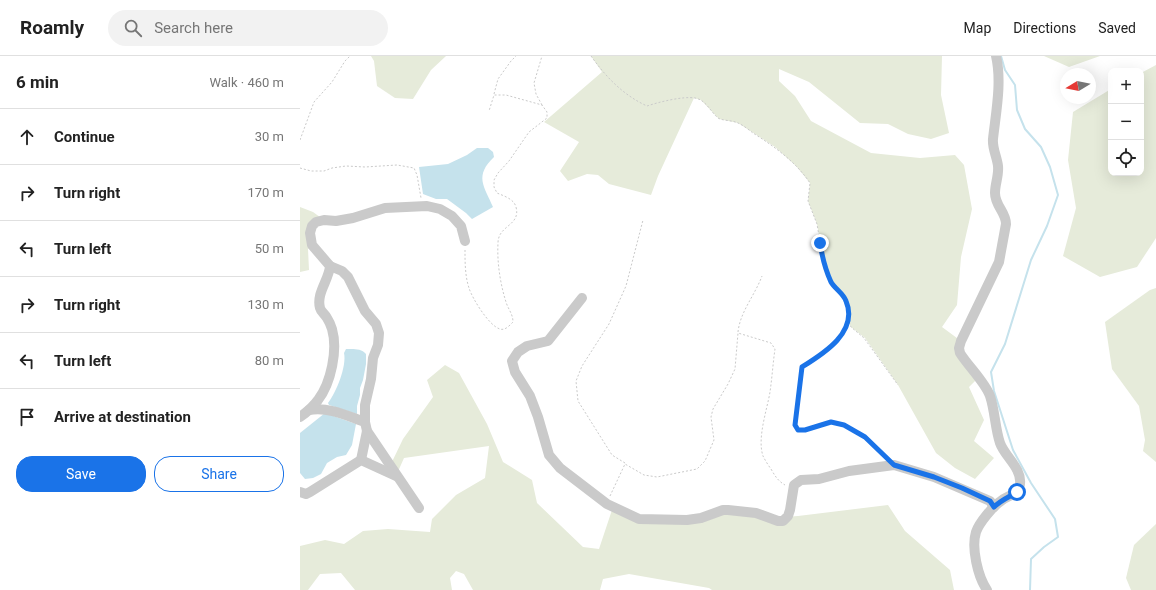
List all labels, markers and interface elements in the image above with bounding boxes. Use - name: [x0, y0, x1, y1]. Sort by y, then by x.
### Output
- search box: [108, 10, 388, 46]
- text: Roamly: [20, 16, 84, 39]
- icon: search: [122, 17, 144, 39]
- text: Search here: [154, 19, 233, 37]
- text: Map: [964, 20, 991, 36]
- text: Directions: [1013, 20, 1076, 36]
- text: Saved: [1098, 20, 1136, 36]
- north arrow: [1060, 68, 1096, 104]
- map controls: [1108, 68, 1144, 176]
- button: +: [1108, 68, 1144, 104]
- text: 6 min: [16, 72, 59, 92]
- text: Walk · 460 m: [209, 75, 284, 90]
- button: −: [1108, 104, 1144, 140]
- icon: ahead: [16, 126, 38, 148]
- text: Continue: [54, 128, 115, 146]
- text: 30 m: [255, 129, 284, 144]
- button: locate: [1108, 140, 1144, 176]
- icon: right: [16, 182, 38, 204]
- text: Turn right: [54, 184, 120, 202]
- text: 170 m: [247, 185, 284, 200]
- route end: [811, 234, 829, 252]
- icon: left: [16, 238, 38, 260]
- text: Turn left: [54, 240, 111, 258]
- text: 50 m: [255, 241, 284, 256]
- icon: right: [16, 294, 38, 316]
- text: Turn right: [54, 296, 120, 314]
- text: 130 m: [247, 297, 284, 312]
- icon: left: [16, 350, 38, 372]
- text: Turn left: [54, 352, 111, 370]
- text: 80 m: [255, 353, 284, 368]
- icon: arrive: [16, 406, 38, 428]
- text: Arrive at destination: [54, 408, 191, 426]
- button: Save: [16, 456, 146, 492]
- button: Share: [154, 456, 284, 492]
- route start: [1008, 483, 1026, 501]

